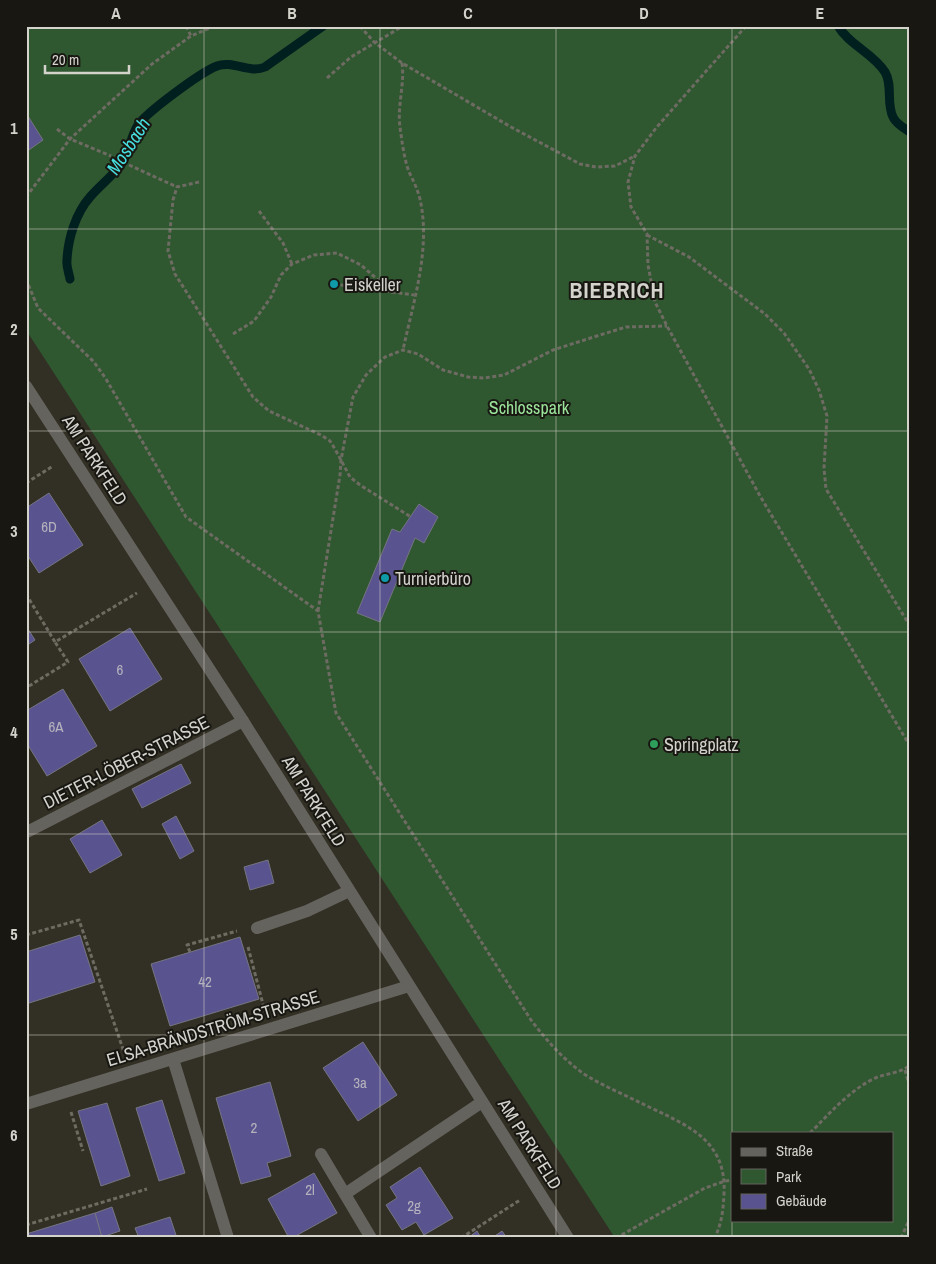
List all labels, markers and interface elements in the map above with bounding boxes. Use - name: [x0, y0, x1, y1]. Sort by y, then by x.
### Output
- text: A: [111, 2, 121, 24]
- text: B: [287, 2, 297, 24]
- text: C: [463, 2, 473, 24]
- text: D: [639, 2, 649, 24]
- text: E: [816, 2, 825, 24]
- scale bar: [45, 42, 129, 74]
- text: 20 m: [52, 49, 79, 70]
- water label: Mosbach: [100, 112, 156, 180]
- text: 1: [10, 117, 18, 139]
- place label: Eiskeller: [344, 272, 401, 297]
- district label: BIEBRICH: [569, 275, 665, 305]
- marker: Eiskeller: [328, 278, 340, 290]
- text: 2: [10, 318, 18, 340]
- park label: Schlosspark: [489, 395, 570, 420]
- street label: AM PARKFELD: [56, 409, 134, 510]
- house number: 6D: [41, 516, 57, 537]
- text: 3: [10, 520, 18, 542]
- place label: Turnierbüro: [395, 566, 471, 591]
- marker: Turnierbüro: [379, 572, 391, 584]
- house number: 6: [117, 659, 124, 680]
- street label: DIETER-LÖBER-STRASSE: [39, 709, 213, 815]
- house number: 6A: [48, 716, 64, 737]
- text: 4: [10, 721, 18, 743]
- place label: Springplatz: [664, 732, 739, 757]
- marker: Springplatz: [648, 738, 660, 750]
- street label: AM PARKFELD: [276, 750, 352, 851]
- text: 5: [10, 923, 18, 945]
- house number: 42: [198, 971, 212, 992]
- street label: ELSA-BRÄNDSTRÖM-STRASSE: [103, 984, 323, 1072]
- house number: 3a: [353, 1072, 367, 1093]
- street label: AM PARKFELD: [492, 1093, 568, 1194]
- house number: 2: [251, 1117, 258, 1138]
- text: 6: [10, 1124, 18, 1146]
- legend: [731, 1132, 894, 1222]
- text: Straße: [776, 1140, 813, 1161]
- text: Park: [776, 1166, 802, 1187]
- house number: 2l: [305, 1179, 315, 1200]
- text: Gebäude: [776, 1190, 827, 1211]
- house number: 2g: [407, 1195, 421, 1216]

